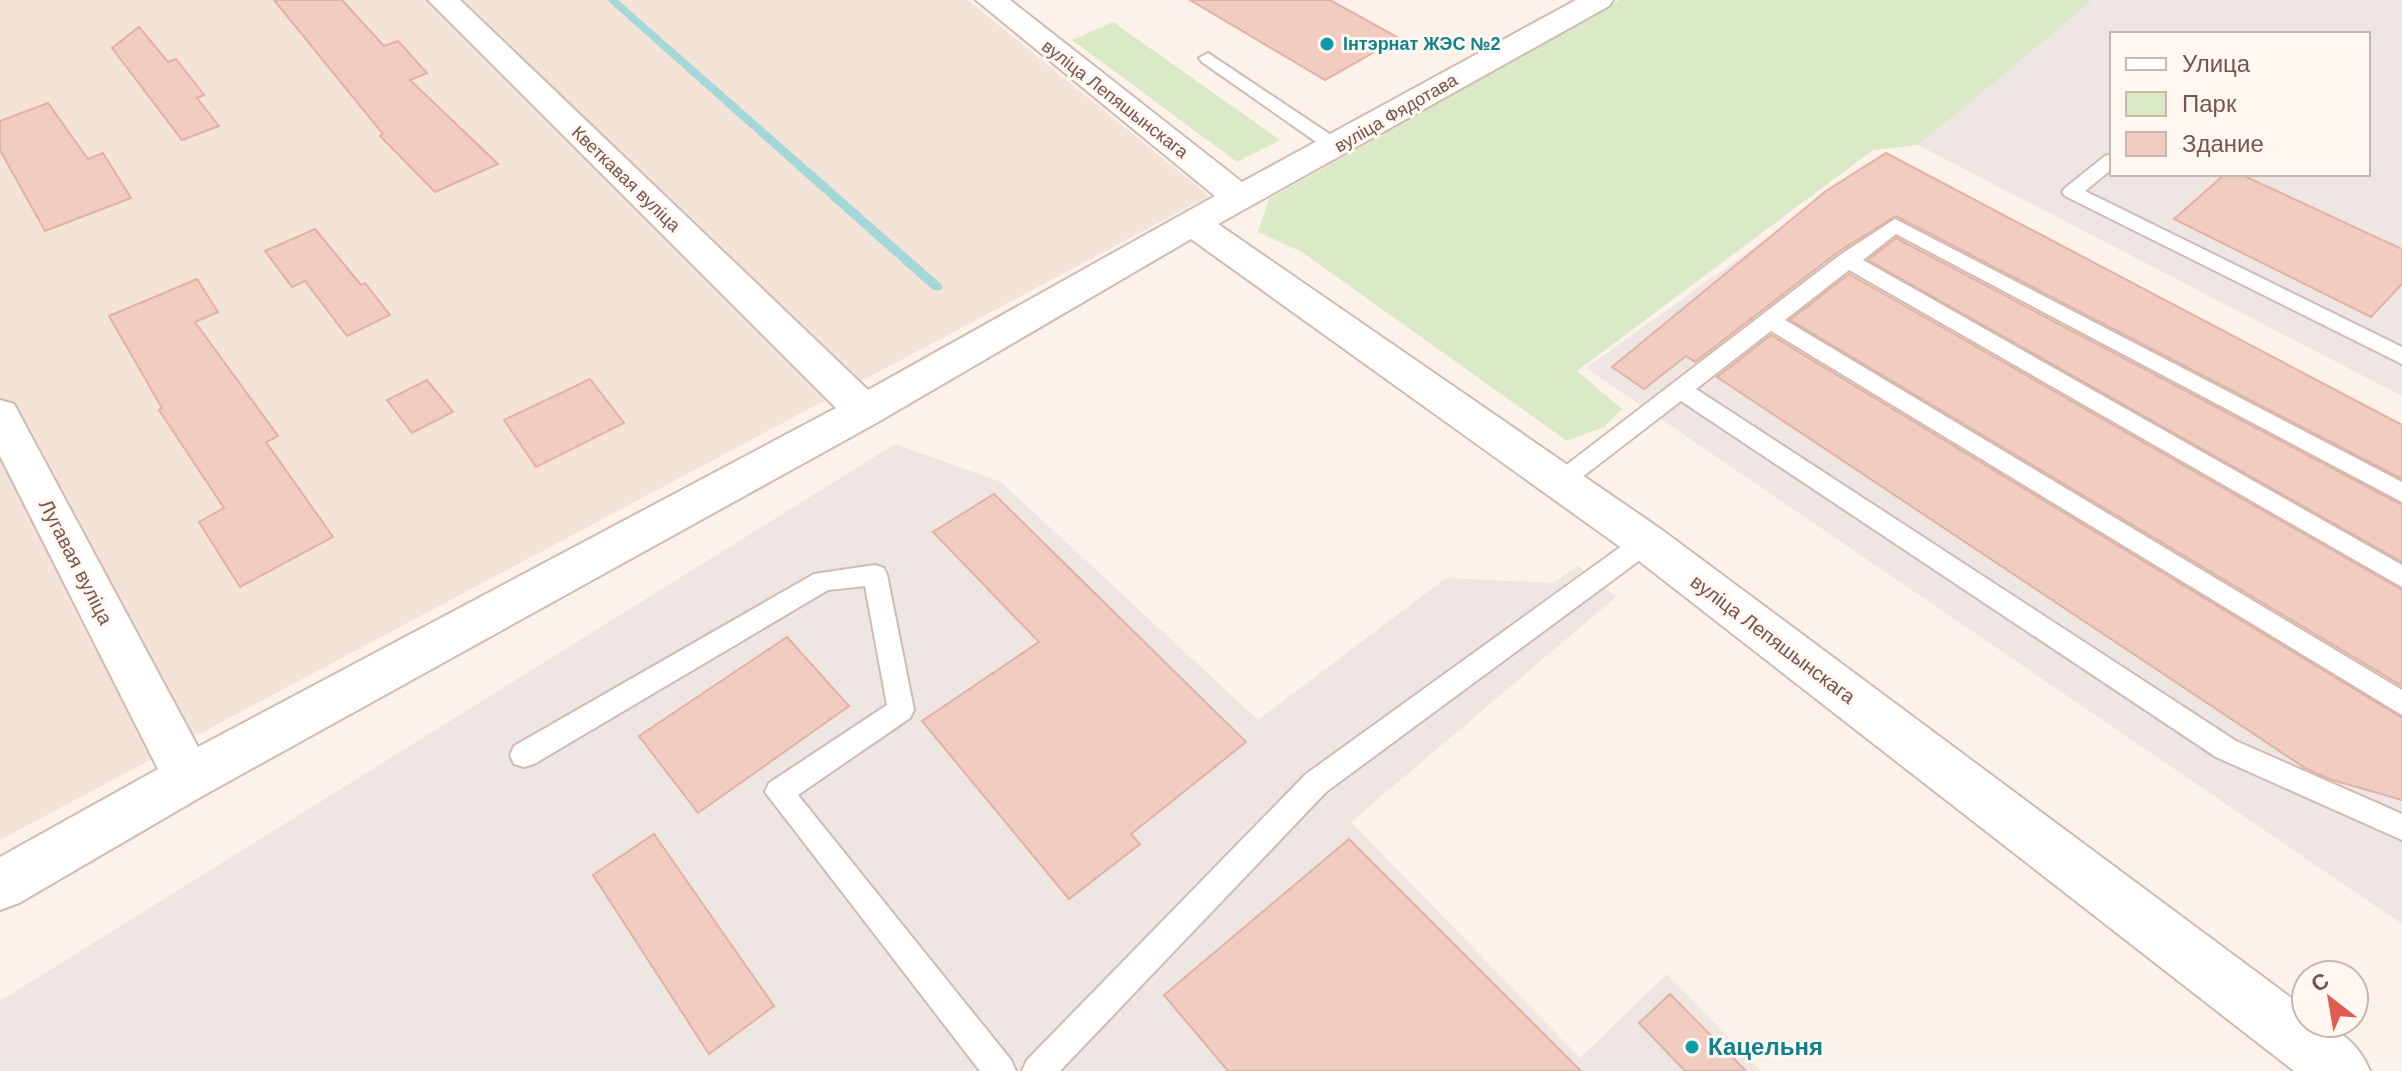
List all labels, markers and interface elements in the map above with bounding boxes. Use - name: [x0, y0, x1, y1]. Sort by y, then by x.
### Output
- legend: [2110, 32, 2370, 176]
- place label: Інтэрнат ЖЭС №2: [1343, 34, 1500, 54]
- marker: Інтэрнат ЖЭС №2: [1318, 35, 1336, 53]
- street label: вуліца Лепяшынскага: [1038, 36, 1193, 163]
- text: Улица: [2182, 50, 2251, 77]
- street label: вуліца Фядотава: [1331, 69, 1462, 156]
- text: Парк: [2182, 90, 2237, 117]
- street label: Кветкавая вуліца: [568, 122, 685, 236]
- text: Здание: [2182, 130, 2264, 157]
- street label: Лугавая вуліца: [35, 496, 117, 629]
- street label: вуліца Лепяшынскага: [1687, 570, 1860, 708]
- north arrow: [2290, 959, 2370, 1039]
- text: С: [2307, 967, 2333, 997]
- place label: Кацельня: [1708, 1033, 1823, 1060]
- marker: Кацельня: [1683, 1038, 1701, 1056]

